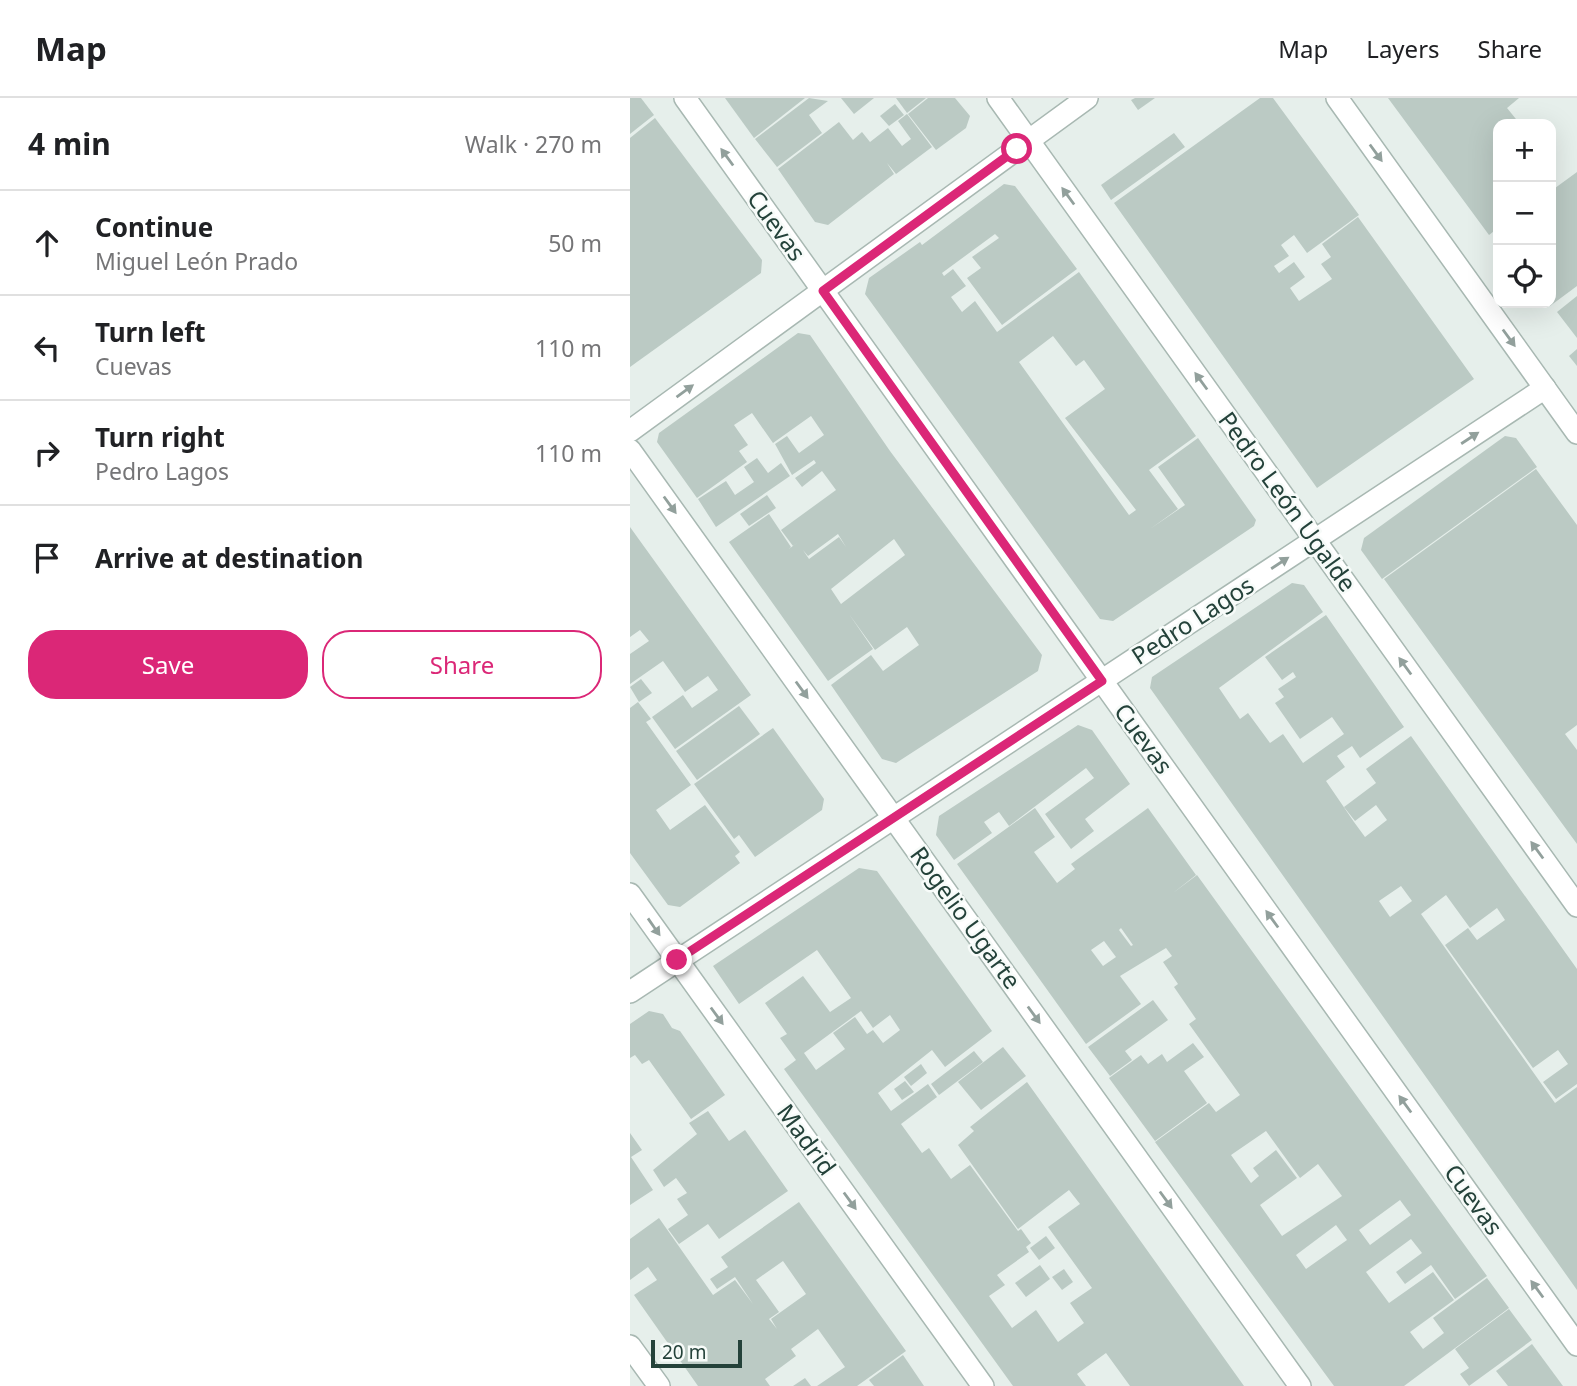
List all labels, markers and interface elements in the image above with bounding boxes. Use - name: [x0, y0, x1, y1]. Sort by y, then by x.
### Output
- text: Map: [35, 26, 107, 71]
- text: Map: [1278, 32, 1328, 65]
- text: Layers: [1366, 32, 1440, 65]
- text: Share: [1478, 32, 1542, 65]
- map controls: [1493, 119, 1556, 308]
- button: +: [1493, 119, 1556, 182]
- text: 4 min: [28, 123, 111, 164]
- text: Walk · 270 m: [465, 128, 602, 160]
- route start: [1001, 133, 1032, 164]
- one-way arrow: [1369, 144, 1384, 162]
- one-way arrow: [720, 148, 734, 166]
- button: −: [1493, 182, 1556, 245]
- street label: Cuevas: [740, 183, 814, 267]
- one-way arrow: [1061, 187, 1075, 205]
- text: Continue: [95, 209, 213, 245]
- icon: ahead: [28, 224, 66, 262]
- text: 50 m: [548, 227, 602, 259]
- text: Miguel León Prado: [95, 245, 298, 277]
- button: locate: [1493, 245, 1556, 308]
- text: Turn left: [95, 314, 206, 350]
- icon: left: [28, 329, 66, 367]
- one-way arrow: [1502, 329, 1516, 347]
- text: 110 m: [535, 332, 602, 364]
- text: Cuevas: [95, 350, 172, 382]
- one-way arrow: [1194, 372, 1208, 390]
- one-way arrow: [676, 384, 694, 398]
- street label: Pedro León Ugalde: [1212, 404, 1365, 598]
- text: Turn right: [95, 419, 225, 455]
- one-way arrow: [1461, 431, 1479, 445]
- icon: right: [28, 434, 66, 472]
- text: 110 m: [535, 437, 602, 469]
- text: Pedro Lagos: [95, 455, 229, 487]
- one-way arrow: [663, 496, 677, 514]
- icon: arrive: [28, 539, 66, 577]
- text: Arrive at destination: [95, 540, 364, 576]
- one-way arrow: [1271, 557, 1290, 570]
- street label: Pedro Lagos: [1125, 568, 1260, 672]
- button: Save: [28, 630, 308, 699]
- button: Share: [322, 630, 602, 699]
- one-way arrow: [1398, 656, 1412, 675]
- one-way arrow: [795, 681, 809, 699]
- street label: Cuevas: [1107, 696, 1181, 780]
- street label: Rogelio Ugarte: [903, 839, 1029, 995]
- one-way arrow: [1530, 841, 1544, 859]
- one-way arrow: [1266, 910, 1280, 928]
- one-way arrow: [647, 918, 661, 936]
- route end: [661, 944, 692, 975]
- one-way arrow: [1027, 1006, 1041, 1024]
- one-way arrow: [710, 1007, 724, 1025]
- one-way arrow: [1398, 1095, 1412, 1113]
- street label: Madrid: [770, 1097, 844, 1182]
- street label: Cuevas: [1437, 1157, 1511, 1241]
- one-way arrow: [1159, 1191, 1173, 1209]
- one-way arrow: [843, 1192, 857, 1210]
- one-way arrow: [1530, 1280, 1544, 1298]
- scale bar: [651, 1337, 742, 1369]
- text: 20 m: [662, 1339, 706, 1365]

